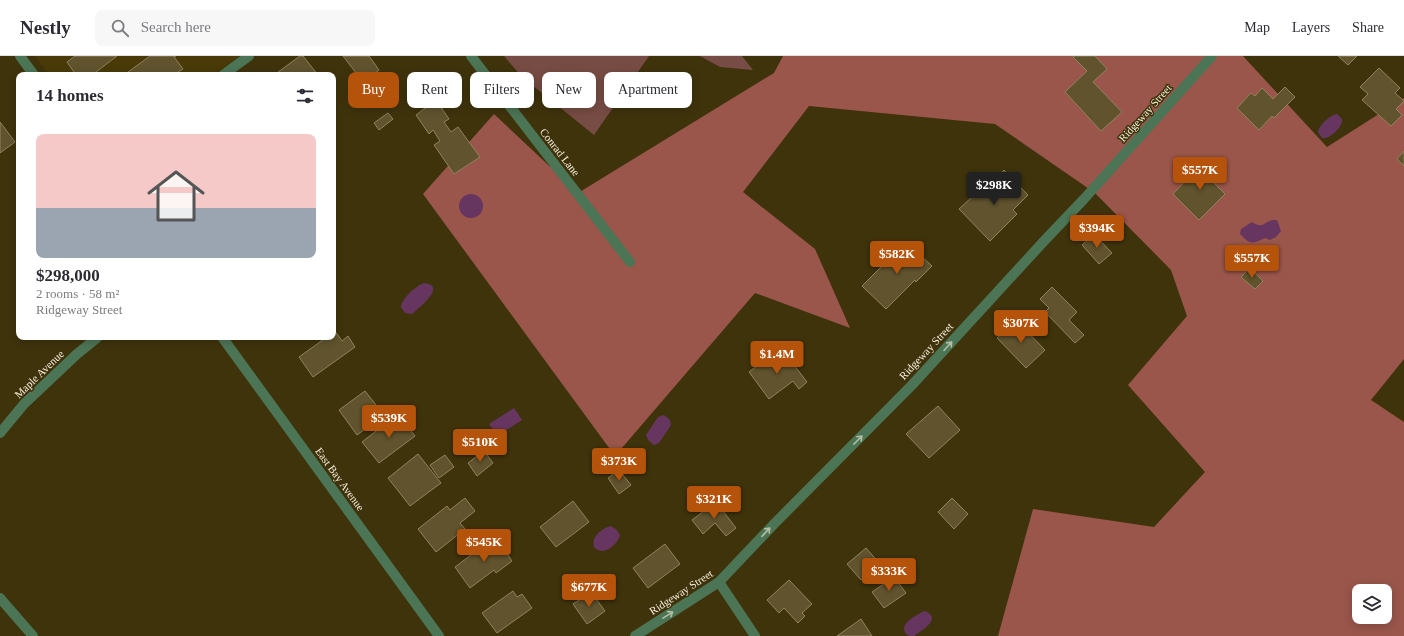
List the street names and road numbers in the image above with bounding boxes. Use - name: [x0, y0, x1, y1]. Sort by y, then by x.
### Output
- street label: Ridgeway Street: [1116, 82, 1174, 144]
- street label: Conrad Lane: [538, 126, 582, 178]
- street label: Ridgeway Street: [897, 320, 955, 382]
- street label: Maple Avenue: [12, 348, 66, 400]
- street label: East Bay Avenue: [313, 445, 367, 513]
- street label: Ridgeway Street: [647, 567, 715, 617]

